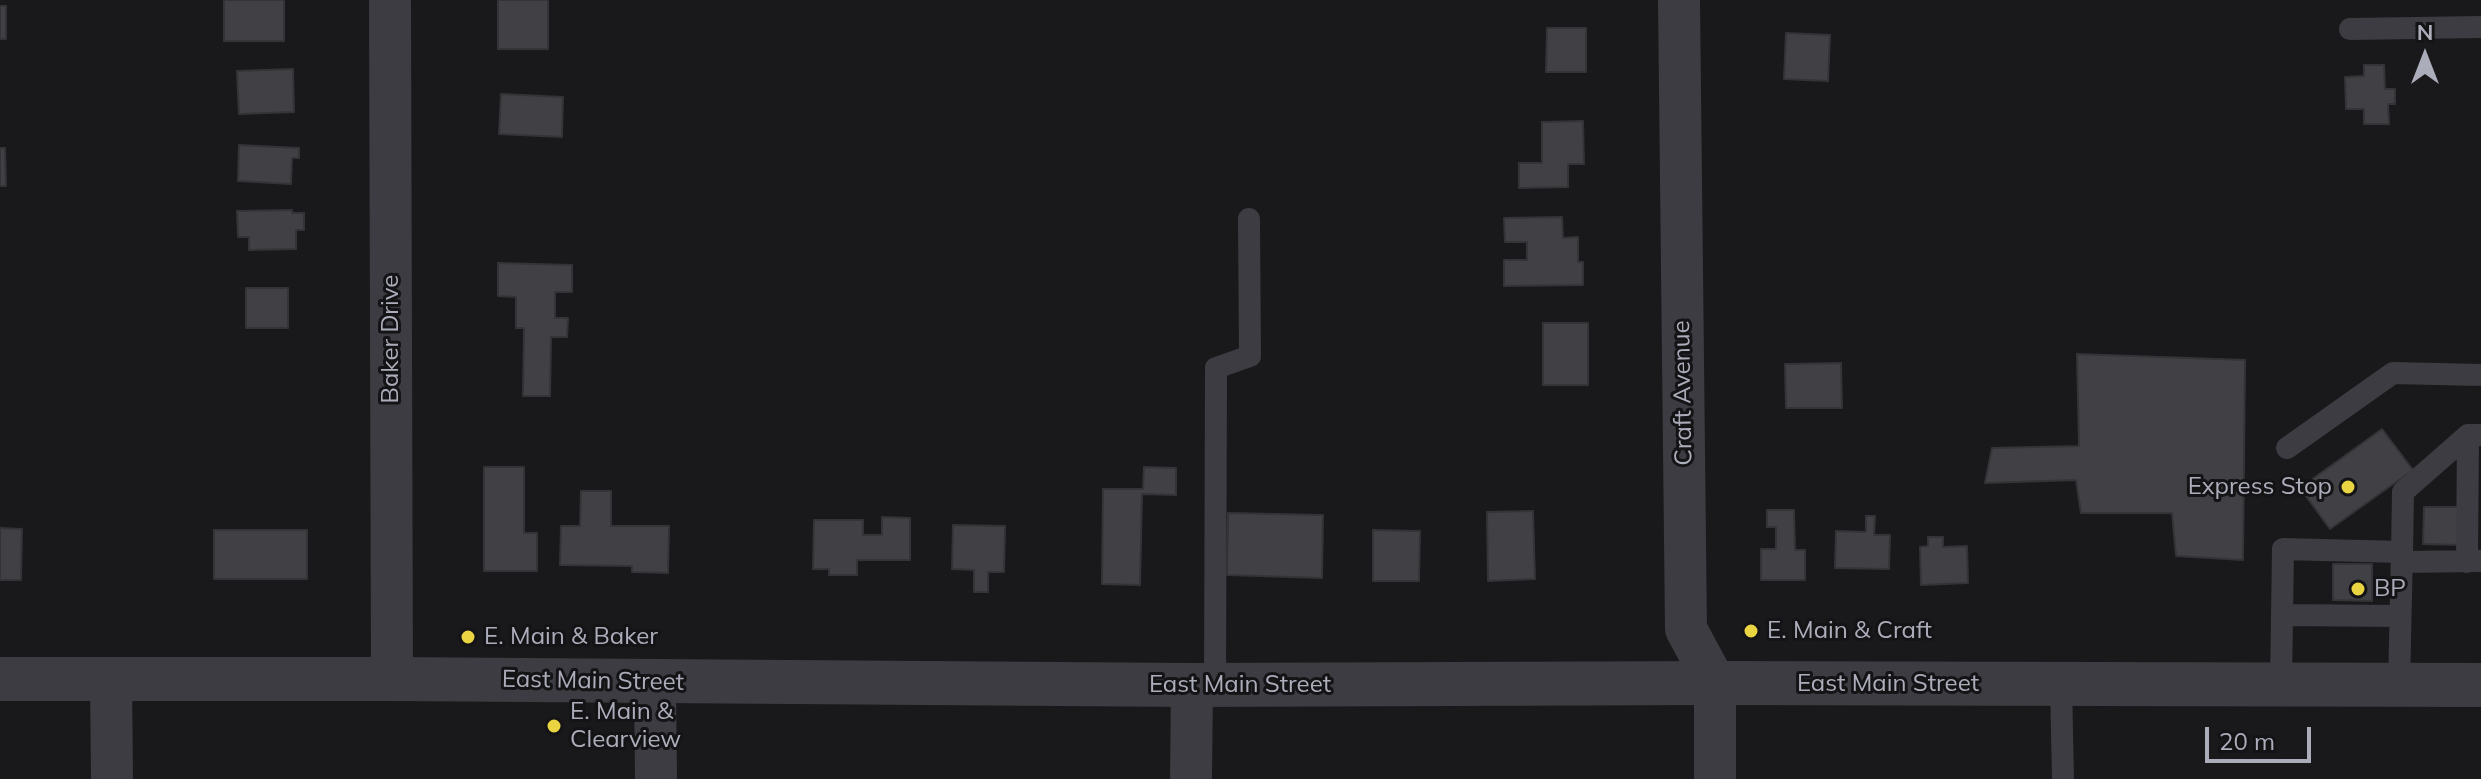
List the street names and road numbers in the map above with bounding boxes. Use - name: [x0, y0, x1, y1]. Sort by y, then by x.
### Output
- street label: Baker Drive: [377, 275, 405, 403]
- street label: Craft Avenue: [1667, 320, 1699, 466]
- street label: East Main Street: [502, 665, 684, 697]
- street label: East Main Street: [1797, 670, 1979, 698]
- street label: East Main Street: [1149, 671, 1331, 699]

